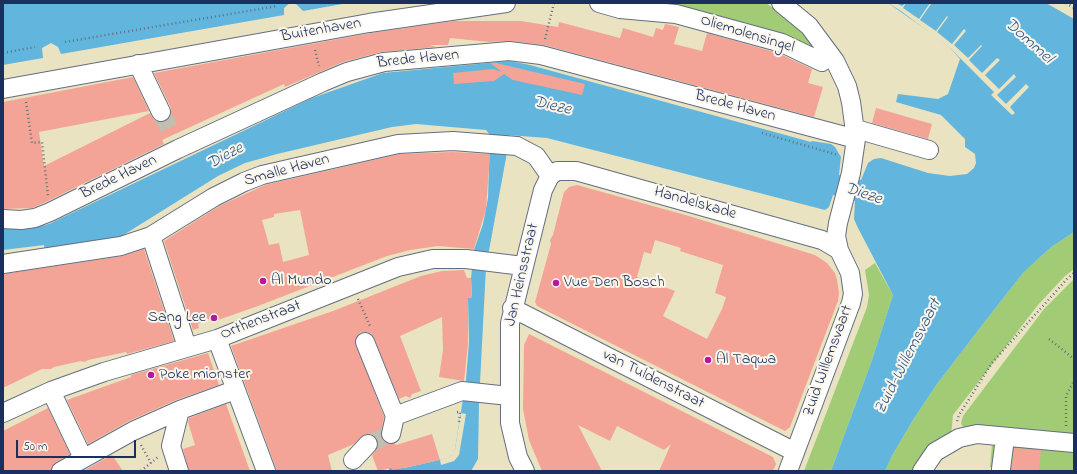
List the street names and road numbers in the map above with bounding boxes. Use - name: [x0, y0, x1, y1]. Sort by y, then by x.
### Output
- street label: Oliemolensingel: [698, 12, 796, 58]
- street label: Buitenhaven: [279, 15, 363, 47]
- street label: Brede Haven: [376, 46, 460, 74]
- street label: Brede Haven: [693, 87, 777, 127]
- street label: Smalle Haven: [242, 150, 332, 192]
- street label: Brede Haven: [78, 151, 160, 205]
- street label: Handelskade: [652, 183, 738, 225]
- street label: Jan Heinsstraat: [502, 222, 544, 328]
- street label: Orthenstraat: [218, 297, 304, 345]
- street label: Zuid Willemsvaart: [800, 303, 858, 419]
- street label: van Tuldenstraat: [599, 346, 707, 414]

